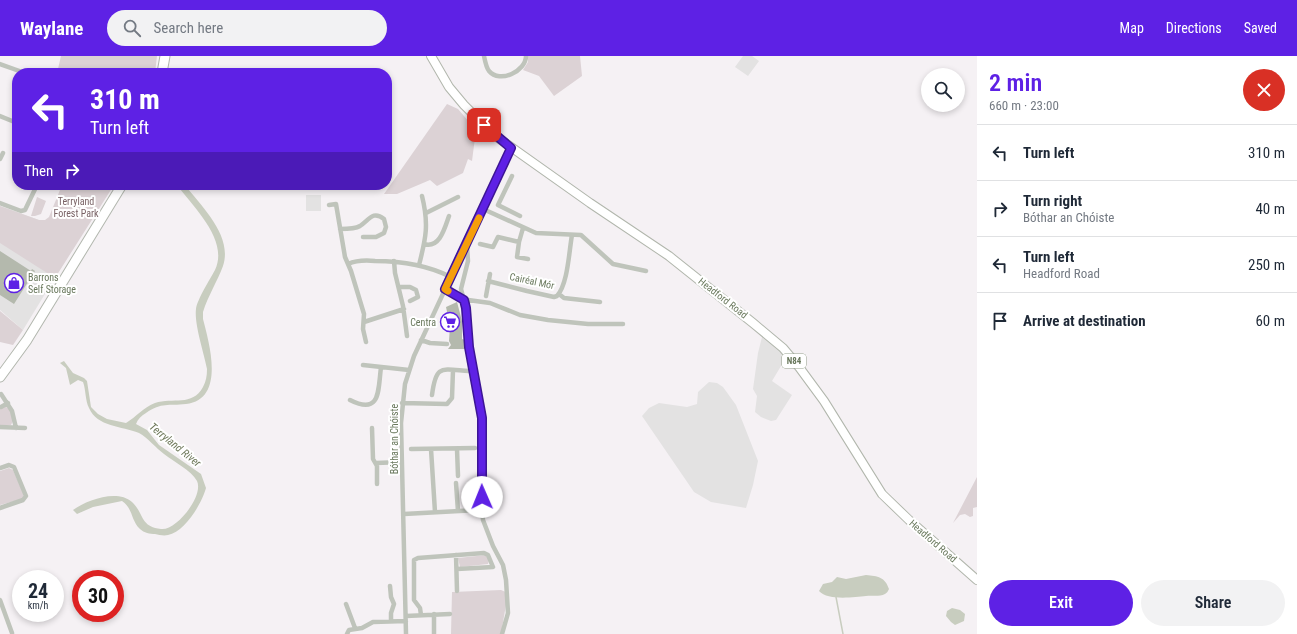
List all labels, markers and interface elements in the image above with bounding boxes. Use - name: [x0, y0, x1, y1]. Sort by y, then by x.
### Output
- search box: [107, 10, 387, 46]
- text: Waylane: [20, 17, 83, 40]
- icon: search: [121, 17, 143, 39]
- text: Search here: [153, 19, 223, 37]
- text: Map: [1120, 20, 1144, 36]
- text: Directions: [1166, 20, 1222, 36]
- text: Saved: [1244, 20, 1277, 36]
- map controls: [921, 68, 965, 112]
- button: search: [921, 68, 965, 112]
- text: 2 min: [989, 69, 1042, 97]
- button: close: [1243, 69, 1285, 111]
- text: 310 m: [90, 83, 160, 116]
- icon: left: [24, 84, 76, 136]
- text: 660 m · 23:00: [989, 98, 1059, 113]
- pin: [467, 108, 501, 142]
- icon: arrive: [473, 114, 495, 136]
- text: Turn left: [90, 117, 149, 138]
- icon: left: [989, 142, 1011, 164]
- text: Turn left: [1023, 144, 1074, 162]
- text: 310 m: [1248, 144, 1285, 162]
- icon: right: [61, 160, 83, 182]
- text: Then: [24, 162, 53, 180]
- text: Turn right: [1023, 192, 1082, 210]
- park label: Terryland Forest Park: [53, 196, 99, 219]
- icon: right: [989, 198, 1011, 220]
- text: 40 m: [1255, 200, 1285, 218]
- text: Bóthar an Chóiste: [1023, 210, 1114, 225]
- text: Turn left: [1023, 248, 1074, 266]
- icon: left: [989, 254, 1011, 276]
- text: 250 m: [1248, 256, 1285, 274]
- text: Headford Road: [1023, 266, 1100, 281]
- street label: Cairéal Mór: [509, 271, 555, 291]
- shop icon: Barrons Self Storage: [3, 272, 25, 294]
- place label: Barrons Self Storage: [28, 272, 76, 295]
- street label: Headford Road: [696, 275, 750, 321]
- icon: arrive: [989, 310, 1011, 332]
- supermarket icon: Centra: [439, 311, 461, 333]
- text: Arrive at destination: [1023, 312, 1146, 330]
- text: 60 m: [1255, 312, 1285, 330]
- place label: Centra: [410, 317, 436, 328]
- road number: N84: [782, 354, 806, 368]
- street label: Bóthar an Chóiste: [389, 404, 400, 474]
- water label: Terryland River: [147, 420, 204, 470]
- position arrow: [461, 476, 503, 518]
- street label: Headford Road: [907, 517, 959, 565]
- speed limit sign: 30: [72, 570, 124, 622]
- text: 24: [28, 579, 48, 603]
- button: Exit: [989, 580, 1133, 626]
- button: Share: [1141, 580, 1285, 626]
- text: km/h: [28, 600, 48, 611]

